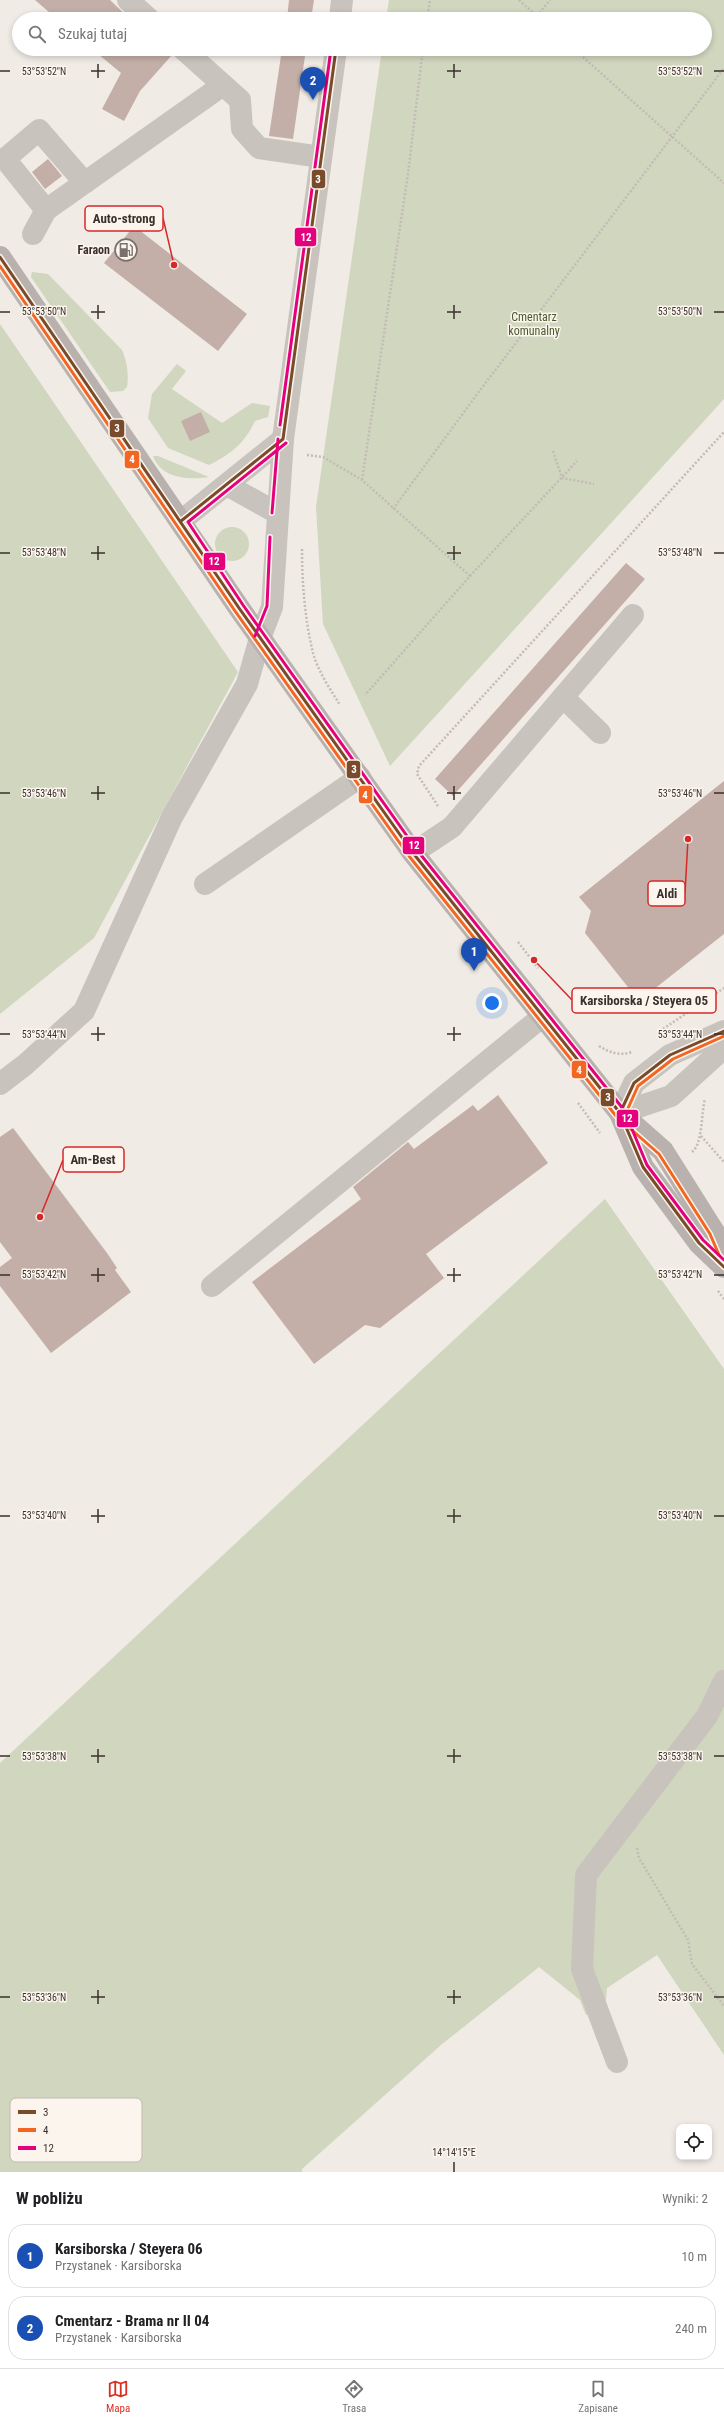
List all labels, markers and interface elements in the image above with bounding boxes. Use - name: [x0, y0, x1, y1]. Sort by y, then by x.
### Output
- search box: [12, 12, 712, 56]
- icon: search: [26, 23, 48, 45]
- text: Szukaj tutaj: [58, 25, 127, 43]
- text: 53°53'52"N: [22, 66, 66, 77]
- text: 53°53'52"N: [658, 66, 702, 77]
- pin: 2: [300, 67, 326, 100]
- line badge: 3: [311, 169, 326, 189]
- text: 3: [315, 173, 321, 186]
- callout: Auto-strong: [85, 206, 163, 231]
- text: Auto-strong: [93, 211, 155, 226]
- line badge: 12: [294, 227, 317, 247]
- text: 12: [300, 231, 312, 244]
- fuel station icon: Faraon: [113, 237, 139, 263]
- place label: Faraon: [78, 243, 110, 257]
- text: 53°53'50"N: [22, 306, 66, 317]
- text: 53°53'50"N: [658, 306, 702, 317]
- park label: Cmentarz komunalny: [508, 310, 560, 338]
- line badge: 3: [109, 419, 125, 438]
- text: 3: [114, 422, 120, 435]
- line badge: 4: [124, 450, 140, 469]
- text: 4: [129, 453, 135, 466]
- text: 53°53'48"N: [22, 547, 66, 558]
- text: 53°53'48"N: [658, 547, 702, 558]
- line badge: 12: [203, 552, 226, 571]
- text: 12: [208, 555, 220, 568]
- line badge: 3: [346, 760, 361, 779]
- text: 3: [351, 763, 357, 776]
- line badge: 4: [358, 785, 373, 804]
- text: 53°53'46"N: [22, 788, 66, 799]
- text: 53°53'46"N: [658, 788, 702, 799]
- text: 4: [362, 789, 368, 802]
- line badge: 12: [402, 836, 425, 855]
- text: 12: [408, 839, 420, 852]
- callout: Aldi: [648, 881, 685, 906]
- text: Aldi: [657, 886, 677, 901]
- pin: 1: [461, 938, 487, 971]
- callout: Karsiborska / Steyera 05: [572, 988, 716, 1013]
- your location: [482, 993, 502, 1013]
- text: Karsiborska / Steyera 05: [580, 993, 708, 1008]
- text: 53°53'44"N: [22, 1029, 66, 1040]
- text: 53°53'44"N: [658, 1029, 702, 1040]
- line badge: 4: [571, 1060, 587, 1079]
- text: 4: [576, 1064, 582, 1077]
- line badge: 3: [600, 1088, 615, 1107]
- text: 3: [605, 1091, 611, 1104]
- line badge: 12: [616, 1109, 639, 1128]
- text: 12: [621, 1112, 633, 1125]
- callout: Am-Best: [63, 1147, 124, 1172]
- text: Am-Best: [70, 1152, 116, 1167]
- text: 53°53'42"N: [22, 1269, 66, 1280]
- text: 53°53'42"N: [658, 1269, 702, 1280]
- text: 53°53'40"N: [22, 1510, 66, 1521]
- text: 53°53'40"N: [658, 1510, 702, 1521]
- text: 53°53'38"N: [22, 1751, 66, 1762]
- text: 53°53'38"N: [658, 1751, 702, 1762]
- text: 53°53'36"N: [22, 1992, 66, 2003]
- text: 53°53'36"N: [658, 1992, 702, 2003]
- legend: [10, 2098, 142, 2162]
- text: 3: [43, 2106, 48, 2119]
- text: 4: [43, 2124, 49, 2137]
- map controls: [676, 2124, 712, 2160]
- button: locate: [676, 2124, 712, 2160]
- text: 12: [43, 2142, 54, 2155]
- text: 14°14'15"E: [432, 2147, 476, 2158]
- text: W pobliżu: [16, 2188, 83, 2208]
- text: Wyniki: 2: [662, 2191, 708, 2206]
- text: Karsiborska / Steyera 06: [55, 2240, 203, 2258]
- text: 1: [27, 2249, 33, 2264]
- text: 10 m: [681, 2249, 707, 2264]
- text: Przystanek · Karsiborska: [55, 2258, 182, 2273]
- text: Cmentarz - Brama nr II 04: [55, 2312, 209, 2330]
- text: 2: [27, 2321, 33, 2336]
- text: 240 m: [675, 2321, 707, 2336]
- text: Przystanek · Karsiborska: [55, 2330, 182, 2345]
- tab: Mapa: [106, 2378, 130, 2415]
- tab: Trasa: [342, 2378, 366, 2415]
- tab: Zapisane: [578, 2378, 618, 2415]

